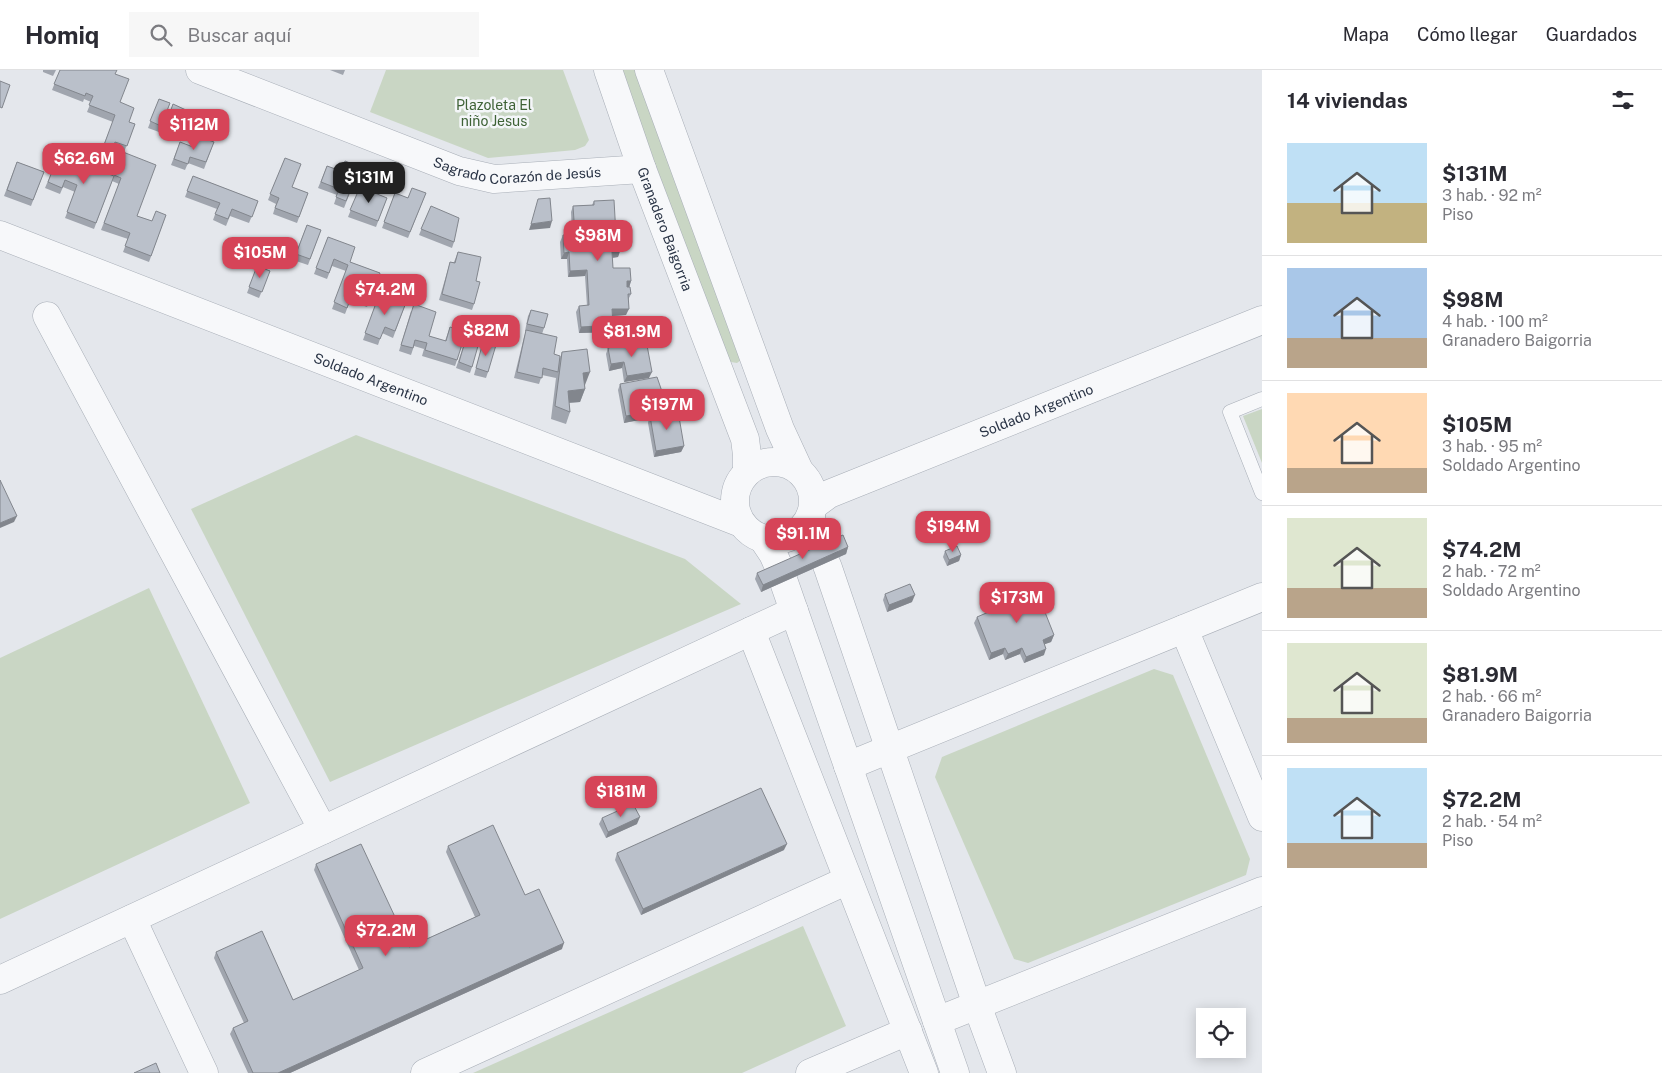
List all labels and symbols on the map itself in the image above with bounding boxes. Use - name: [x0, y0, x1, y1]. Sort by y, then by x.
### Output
- park label: Plazoleta El niño Jesus: [456, 97, 532, 129]
- pin: $112M: [159, 108, 229, 151]
- pin: $62.6M: [43, 142, 125, 185]
- street label: Sagrado Corazón de Jesús: [431, 154, 601, 187]
- pin: $131M: [334, 162, 404, 204]
- street label: Granadero Baigorria: [634, 165, 696, 293]
- pin: $98M: [568, 220, 628, 262]
- pin: $105M: [225, 236, 295, 279]
- pin: $74.2M: [344, 274, 426, 316]
- pin: $82M: [456, 314, 516, 357]
- pin: $81.9M: [591, 316, 673, 358]
- street label: Soldado Argentino: [312, 350, 430, 409]
- street label: Soldado Argentino: [977, 381, 1096, 441]
- pin: $197M: [632, 388, 702, 431]
- pin: $194M: [918, 510, 988, 553]
- pin: $91.1M: [762, 518, 844, 560]
- pin: $173M: [982, 582, 1052, 624]
- pin: $181M: [586, 776, 656, 818]
- pin: $72.2M: [345, 914, 427, 957]

